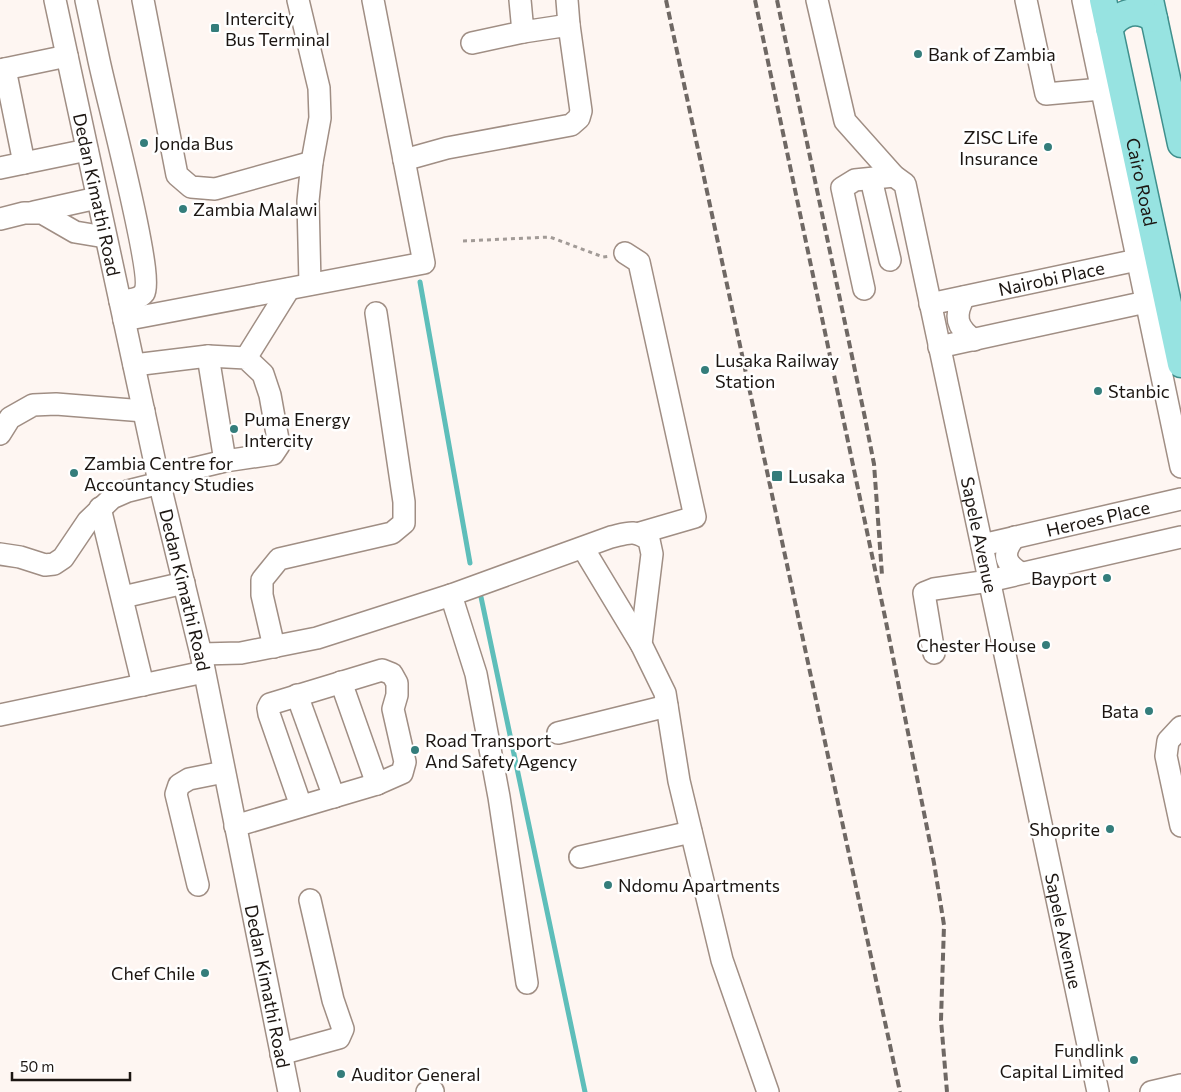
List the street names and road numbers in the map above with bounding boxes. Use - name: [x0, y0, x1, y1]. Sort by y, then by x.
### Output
- street label: Dedan Kimathi Road: [69, 111, 125, 278]
- street label: Cairo Road: [1122, 136, 1162, 228]
- street label: Nairobi Place: [996, 256, 1106, 300]
- street label: Sapele Avenue: [957, 475, 1003, 595]
- street label: Heroes Place: [1044, 496, 1152, 541]
- street label: Dedan Kimathi Road: [155, 506, 215, 673]
- street label: Sapele Avenue: [1041, 871, 1087, 991]
- street label: Dedan Kimathi Road: [241, 903, 295, 1070]

